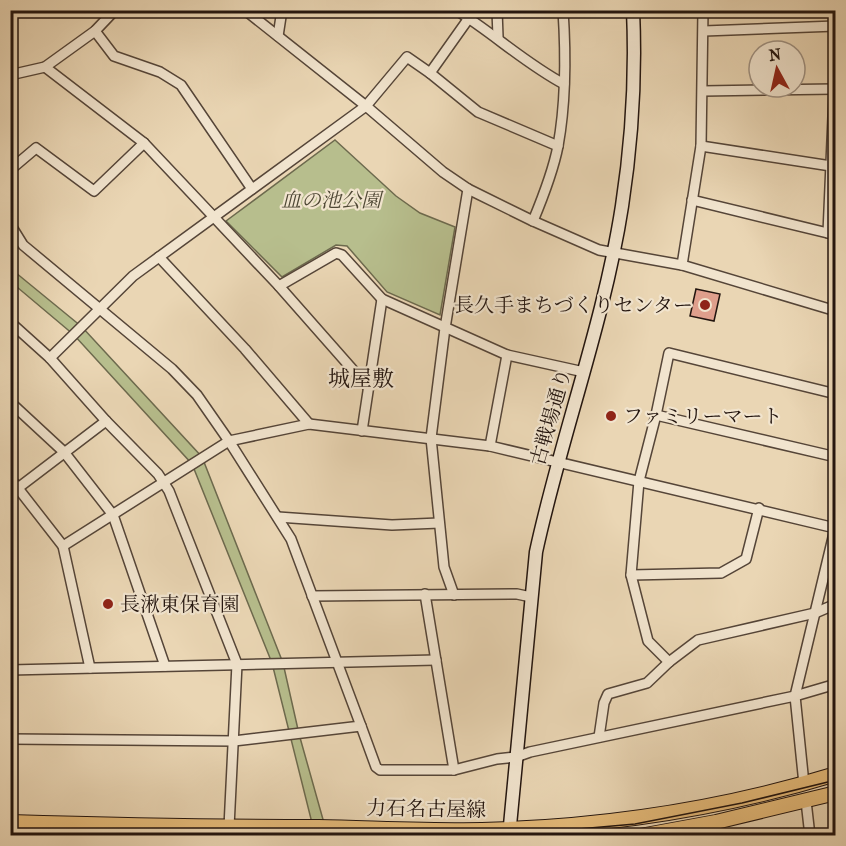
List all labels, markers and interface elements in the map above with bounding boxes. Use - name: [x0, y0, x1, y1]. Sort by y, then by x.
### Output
- north arrow: [747, 39, 807, 99]
- text: N: [768, 44, 783, 65]
- park label: 血の池公園: [281, 189, 384, 212]
- place label: 長久手まちづくりセンター: [454, 294, 693, 317]
- marker: 長久手まちづくりセンター: [698, 298, 712, 312]
- district label: 城屋敷: [328, 366, 394, 392]
- street label: 古戦場通り: [526, 366, 576, 468]
- place label: ファミリーマート: [623, 405, 783, 428]
- marker: ファミリーマート: [604, 409, 618, 423]
- place label: 長湫東保育園: [120, 593, 240, 616]
- marker: 長湫東保育園: [101, 597, 115, 611]
- street label: 力石名古屋線: [366, 796, 486, 822]

